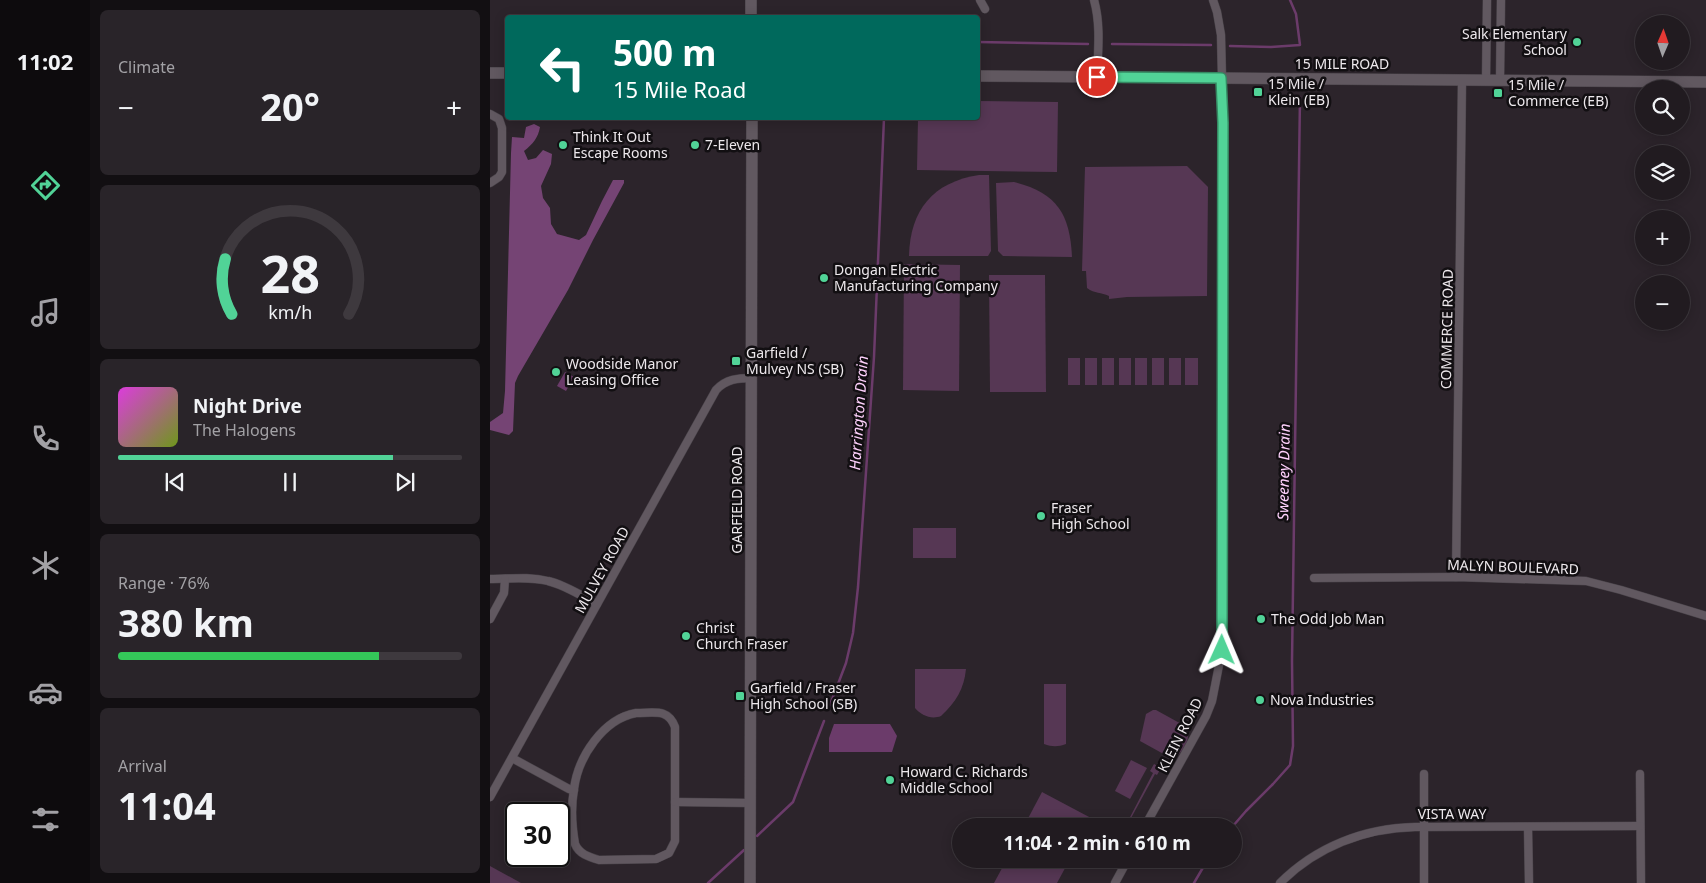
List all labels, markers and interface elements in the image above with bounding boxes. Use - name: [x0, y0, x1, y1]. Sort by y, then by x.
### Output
- north arrow: [1635, 15, 1690, 70]
- map controls: [1635, 15, 1690, 330]
- place label: Salk Elementary School: [1462, 24, 1568, 59]
- text: 500 m: [613, 29, 716, 76]
- icon: left: [530, 35, 595, 100]
- marker: Salk Elementary School: [1571, 36, 1583, 48]
- text: 11:02: [17, 46, 73, 76]
- street label: 15 MILE ROAD: [1295, 54, 1389, 73]
- text: Climate: [118, 56, 175, 78]
- pin: [1076, 56, 1118, 98]
- icon: arrive: [1083, 63, 1111, 91]
- text: 15 Mile Road: [613, 74, 746, 104]
- place label: 15 Mile / Klein (EB): [1268, 74, 1329, 109]
- place label: 15 Mile / Commerce (EB): [1508, 75, 1608, 110]
- text: 20°: [260, 80, 320, 132]
- button: search: [1635, 80, 1690, 135]
- marker: 15 Mile / Klein (EB): [1252, 86, 1264, 98]
- marker: 15 Mile / Commerce (EB): [1492, 87, 1504, 99]
- text: −: [118, 88, 134, 126]
- text: +: [446, 88, 462, 126]
- place label: Think It Out Escape Rooms: [573, 127, 668, 162]
- place label: 7-Eleven: [705, 135, 760, 154]
- marker: Think It Out Escape Rooms: [557, 139, 569, 151]
- marker: 7-Eleven: [689, 139, 701, 151]
- button: layers: [1635, 145, 1690, 200]
- icon: directions: [28, 168, 63, 203]
- button: +: [1635, 210, 1690, 265]
- text: 28: [260, 237, 320, 308]
- place label: Dongan Electric Manufacturing Company: [834, 260, 999, 295]
- street label: COMMERCE ROAD: [1436, 269, 1457, 389]
- marker: Dongan Electric Manufacturing Company: [818, 272, 830, 284]
- button: −: [1635, 275, 1690, 330]
- icon: music: [28, 295, 63, 330]
- text: km/h: [268, 300, 312, 324]
- place label: Garfield / Mulvey NS (SB): [746, 343, 844, 378]
- place label: Woodside Manor Leasing Office: [566, 354, 678, 389]
- marker: Garfield / Mulvey NS (SB): [730, 355, 742, 367]
- water label: Harrington Drain: [844, 355, 872, 471]
- marker: Woodside Manor Leasing Office: [550, 366, 562, 378]
- text: Night Drive: [193, 393, 302, 419]
- text: The Halogens: [193, 419, 296, 441]
- icon: phone: [28, 421, 63, 456]
- water label: Sweeney Drain: [1272, 423, 1294, 521]
- street label: GARFIELD ROAD: [727, 446, 746, 554]
- icon: previous: [161, 468, 189, 496]
- icon: pause: [276, 468, 304, 496]
- icon: next: [391, 468, 419, 496]
- place label: Fraser High School: [1051, 498, 1130, 533]
- marker: Fraser High School: [1035, 510, 1047, 522]
- street label: MULVEY ROAD: [570, 523, 633, 616]
- icon: climate: [28, 548, 63, 583]
- street label: MALYN BOULEVARD: [1447, 555, 1579, 578]
- text: Range · 76%: [118, 572, 210, 594]
- text: 380 km: [118, 596, 254, 648]
- place label: The Odd Job Man: [1271, 609, 1385, 628]
- marker: The Odd Job Man: [1255, 613, 1267, 625]
- place label: Christ Church Fraser: [696, 618, 788, 653]
- position arrow: [1195, 623, 1247, 675]
- marker: Christ Church Fraser: [680, 630, 692, 642]
- icon: car: [28, 675, 63, 710]
- place label: Garfield / Fraser High School (SB): [750, 678, 857, 713]
- marker: Garfield / Fraser High School (SB): [734, 690, 746, 702]
- place label: Nova Industries: [1270, 690, 1374, 709]
- street label: KLEIN ROAD: [1153, 694, 1206, 775]
- marker: Nova Industries: [1254, 694, 1266, 706]
- text: Arrival: [118, 755, 167, 777]
- place label: Howard C. Richards Middle School: [900, 762, 1028, 797]
- marker: Howard C. Richards Middle School: [884, 774, 896, 786]
- text: 11:04: [118, 779, 216, 831]
- icon: filters: [28, 802, 63, 837]
- speed limit sign: 30: [505, 802, 570, 867]
- street label: VISTA WAY: [1418, 804, 1486, 823]
- text: 11:04 · 2 min · 610 m: [1003, 830, 1191, 856]

